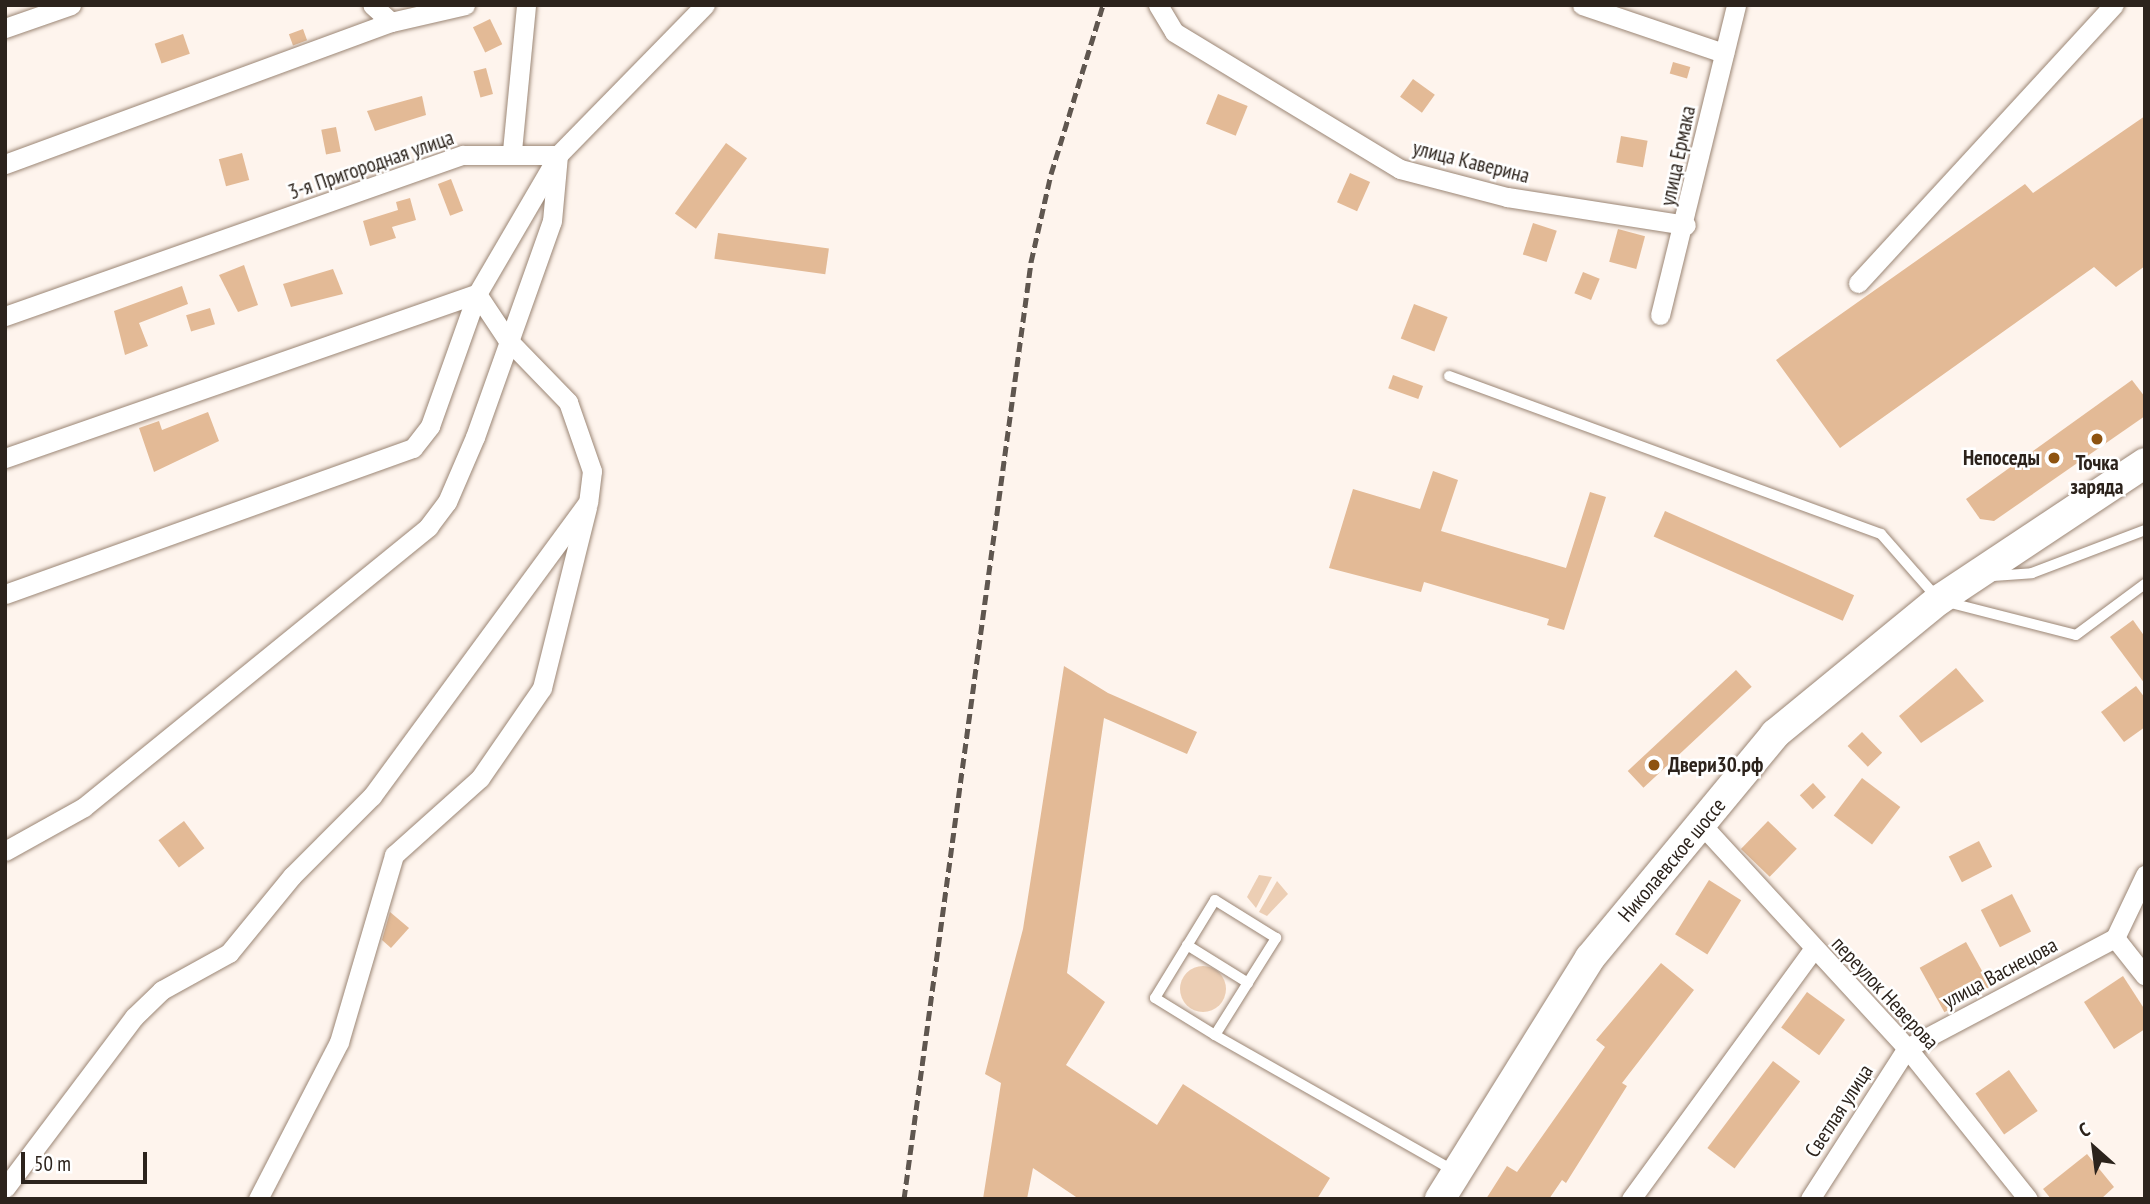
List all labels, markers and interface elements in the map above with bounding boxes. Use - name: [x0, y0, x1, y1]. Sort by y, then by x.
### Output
- street label: улица Ермака: [1655, 104, 1701, 208]
- street label: 3-я Пригородная улица: [285, 125, 457, 205]
- street label: улица Каверина: [1410, 135, 1532, 189]
- marker: Точка заряда: [2089, 431, 2105, 447]
- place label: Непоседы: [1963, 445, 2040, 471]
- marker: Непоседы: [2046, 450, 2062, 466]
- place label: Точка заряда: [2070, 450, 2124, 500]
- place label: Двери30.рф: [1668, 752, 1763, 778]
- marker: Двери30.рф: [1646, 757, 1662, 773]
- street label: Николаевское шоссе: [1613, 793, 1731, 927]
- street label: переулок Неверова: [1826, 931, 1944, 1055]
- street label: улица Васнецова: [1938, 932, 2062, 1014]
- street label: Светлая улица: [1800, 1060, 1878, 1162]
- north arrow: [2059, 1113, 2129, 1183]
- text: С: [2075, 1117, 2094, 1142]
- scale bar: [24, 1138, 150, 1182]
- text: 50 m: [34, 1150, 71, 1177]

